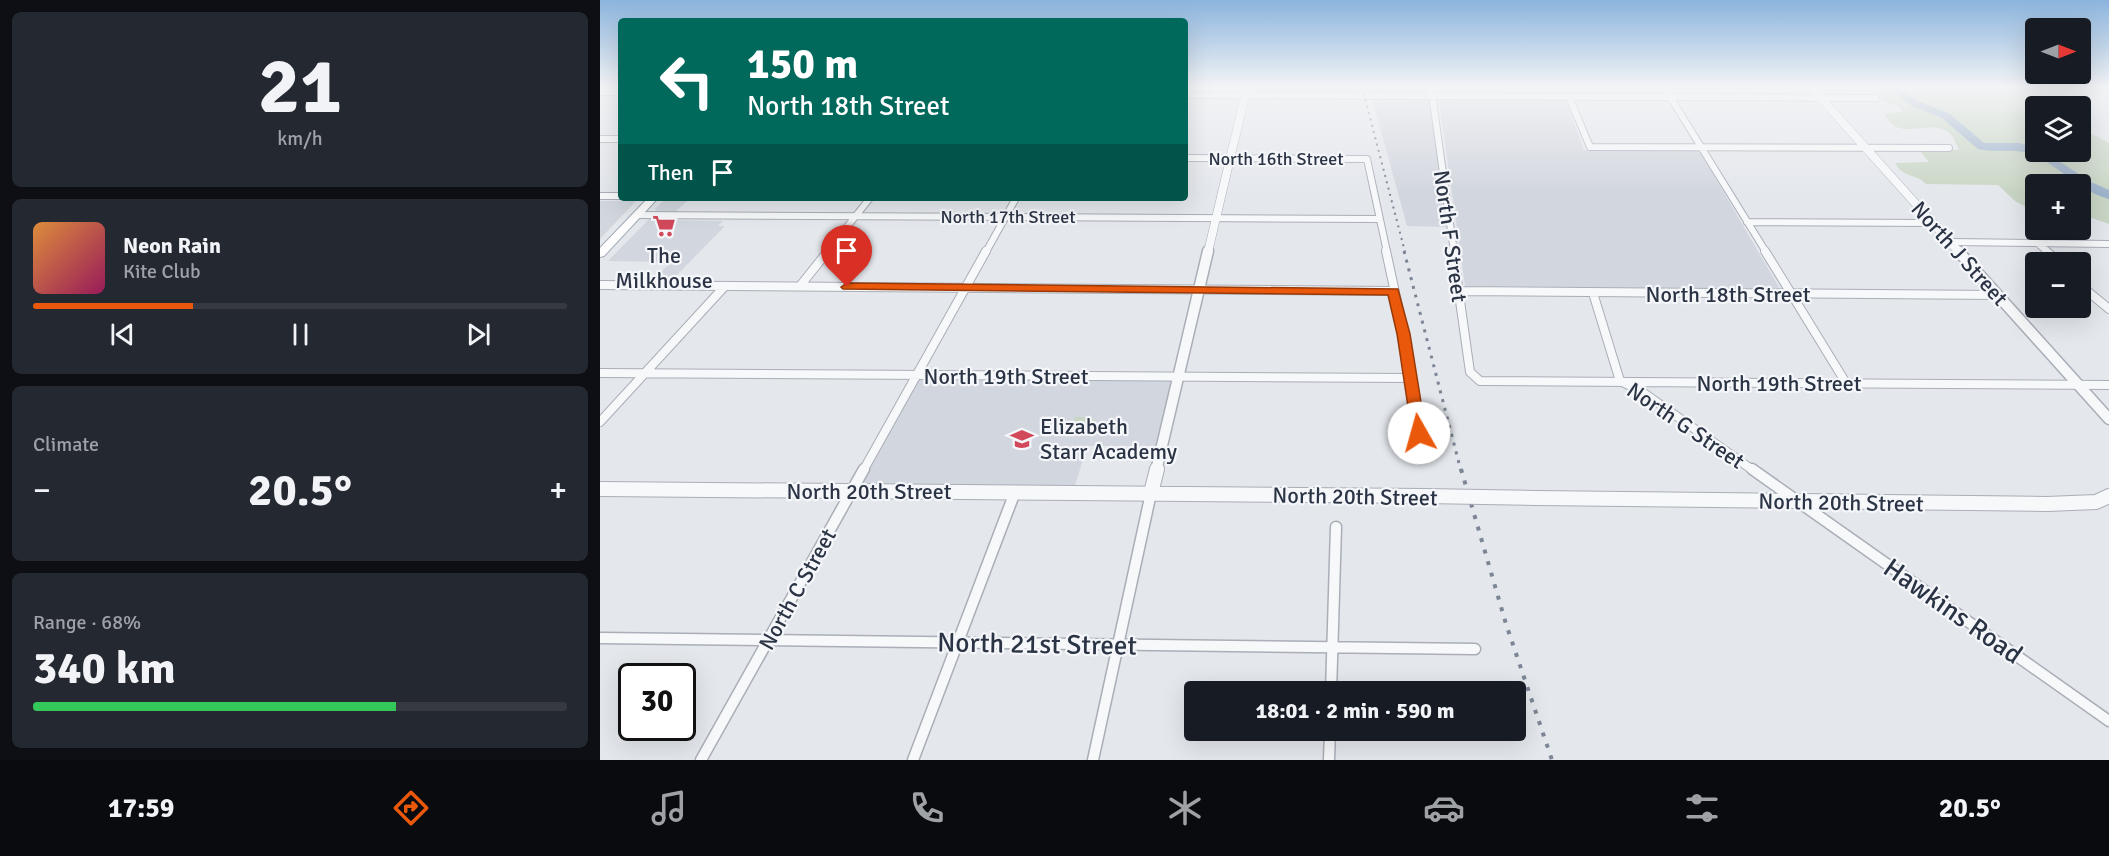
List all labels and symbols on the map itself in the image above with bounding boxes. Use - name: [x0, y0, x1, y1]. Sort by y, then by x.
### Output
- north arrow: [2025, 18, 2091, 84]
- street label: North 16th Street: [1208, 148, 1344, 170]
- street label: North F Street: [1428, 168, 1473, 304]
- street label: North J Street: [1906, 195, 2014, 311]
- street label: North 17th Street: [940, 206, 1076, 228]
- supermarket icon: The Milkhouse: [651, 213, 677, 239]
- pin: [821, 225, 872, 287]
- place label: The Milkhouse: [615, 242, 713, 294]
- street label: North 18th Street: [1645, 281, 1811, 308]
- street label: North 19th Street: [923, 363, 1089, 390]
- street label: North 19th Street: [1696, 370, 1862, 397]
- street label: North G Street: [1622, 376, 1750, 475]
- position arrow: [1387, 401, 1451, 465]
- place label: Elizabeth Starr Academy: [1040, 413, 1178, 465]
- school or university icon: Elizabeth Starr Academy: [1009, 426, 1035, 452]
- street label: North 20th Street: [786, 478, 952, 505]
- street label: North 20th Street: [1272, 482, 1438, 511]
- street label: North 20th Street: [1758, 488, 1924, 517]
- street label: North C Street: [753, 523, 842, 655]
- street label: Hawkins Road: [1877, 551, 2029, 671]
- street label: North 21st Street: [937, 626, 1137, 663]
- speed limit sign: 30: [618, 663, 696, 741]

